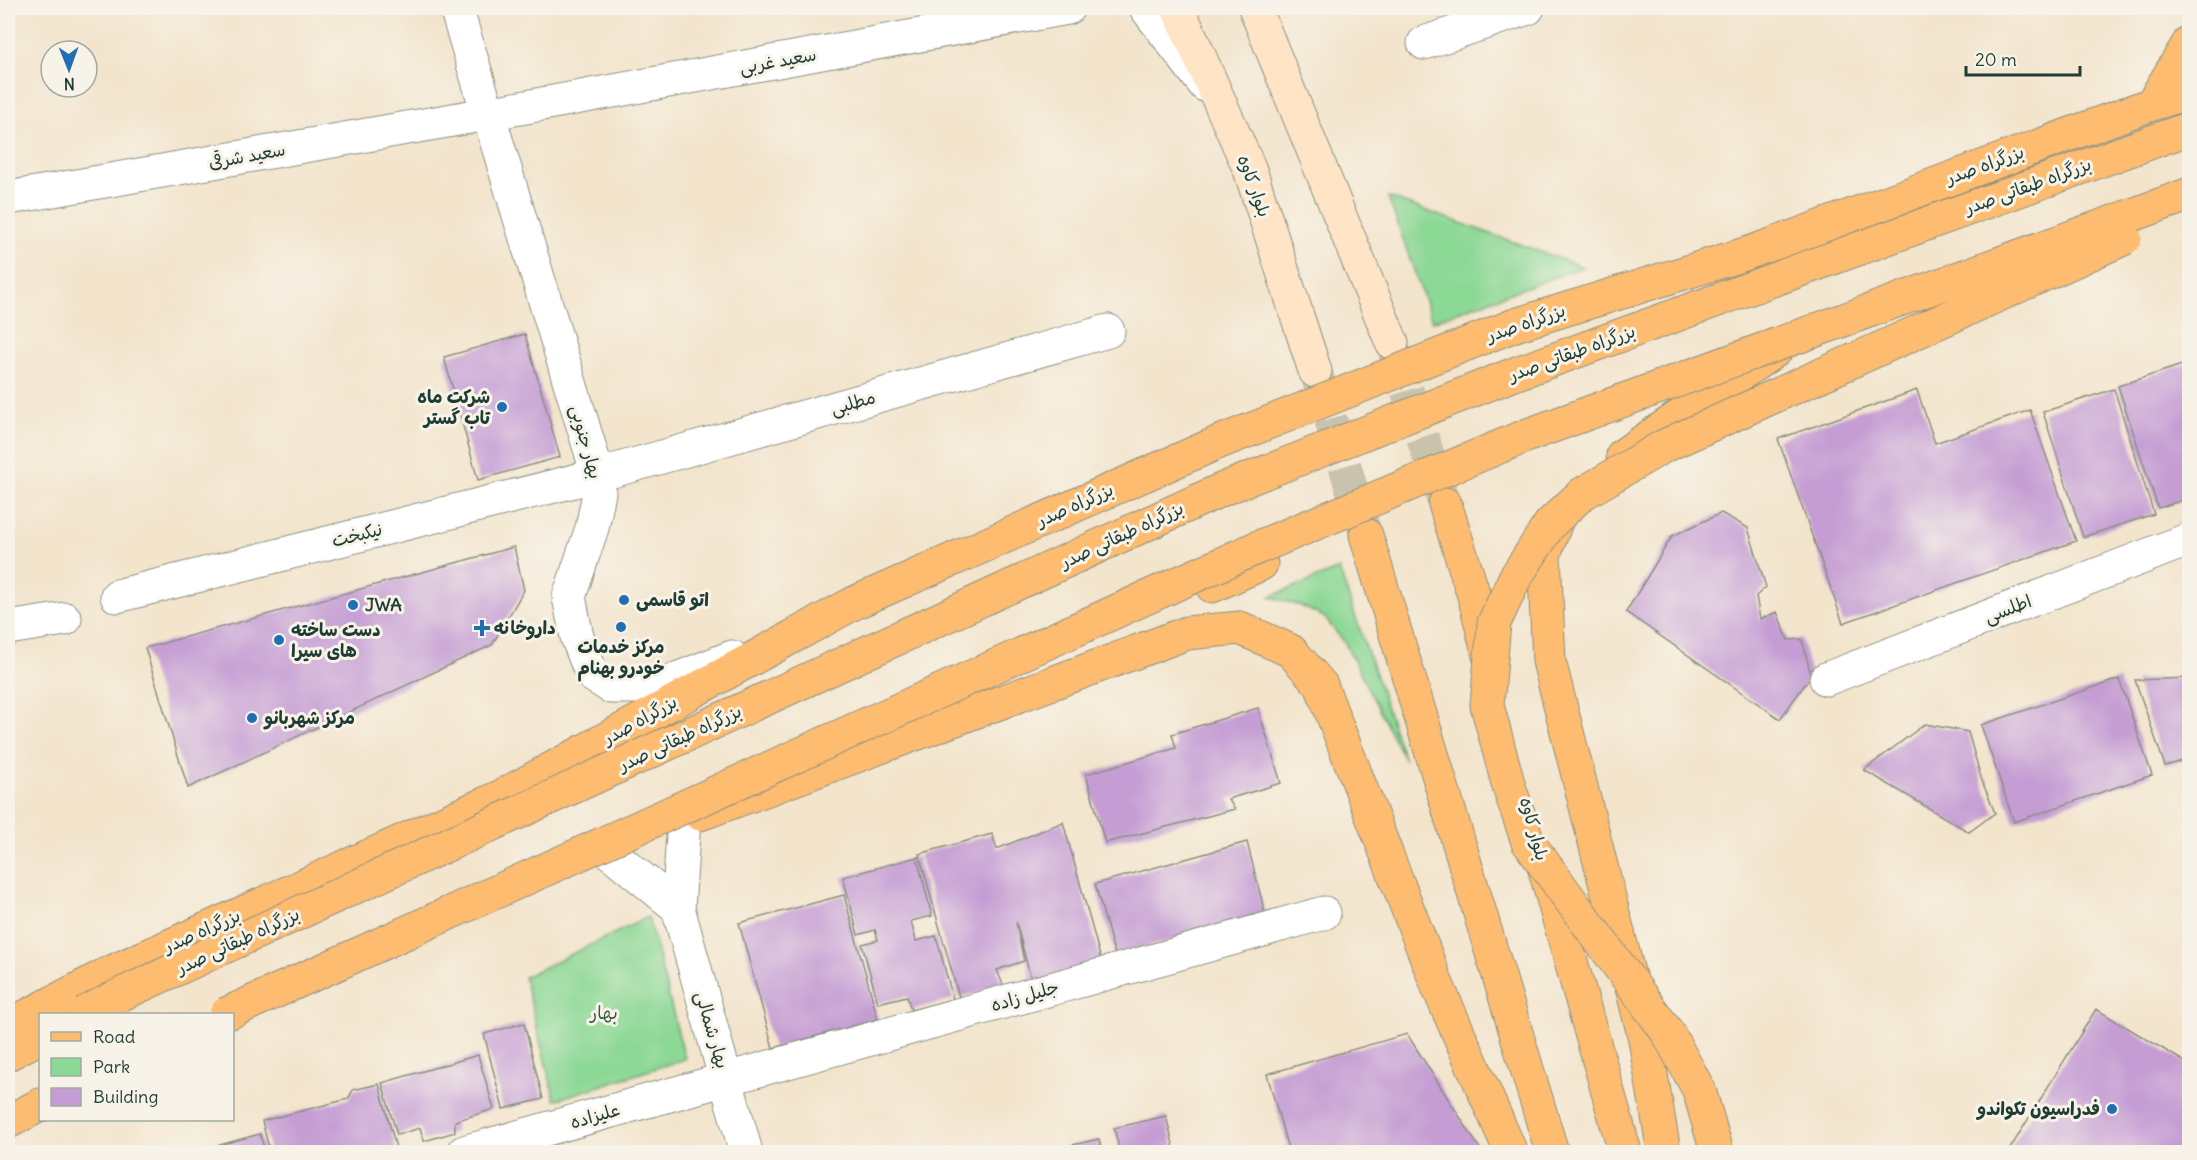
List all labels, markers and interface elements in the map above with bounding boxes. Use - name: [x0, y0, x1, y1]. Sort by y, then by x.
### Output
- north arrow: [39, 39, 99, 99]
- scale bar: [1966, 39, 2080, 77]
- street label: سعید غربی: [738, 42, 818, 79]
- text: 20 m: [1975, 48, 2017, 71]
- text: N: [64, 74, 75, 94]
- street label: سعید شرقی: [207, 137, 287, 174]
- street label: بزرگراه صدر: [1941, 140, 2027, 190]
- street label: بلوار کاوه: [1233, 152, 1276, 220]
- street label: بزرگراه طبقاتی صدر: [1959, 152, 2094, 220]
- street label: بزرگراه صدر: [1482, 298, 1568, 347]
- street label: بزرگراه طبقاتی صدر: [1503, 319, 1638, 387]
- place label: شرکت ماه تاب گستر: [417, 385, 491, 429]
- street label: مطلبی: [828, 385, 878, 420]
- marker: شرکت ماه تاب گستر: [495, 400, 509, 414]
- street label: بهار جنوبی: [565, 402, 607, 482]
- street label: بزرگراه صدر: [1031, 477, 1117, 532]
- street label: بزرگراه طبقاتی صدر: [1055, 496, 1187, 574]
- street label: نیکبخت: [329, 517, 385, 552]
- place label: اتو قاسمی: [636, 588, 709, 612]
- street label: اطلسی: [1981, 589, 2035, 628]
- place label: JWA: [365, 593, 402, 616]
- marker: اتو قاسمی: [617, 593, 631, 607]
- marker: JWA: [346, 598, 360, 612]
- place label: داروخانه: [494, 616, 556, 640]
- place label: دست ساخته های سیرا: [291, 618, 380, 662]
- marker: مرکز خدمات خودرو بهنام: [614, 620, 628, 634]
- marker: داروخانه: [475, 621, 489, 635]
- marker: دست ساخته های سیرا: [272, 633, 286, 647]
- place label: مرکز خدمات خودرو بهنام: [577, 635, 665, 682]
- street label: بزرگراه صدر: [597, 690, 681, 750]
- street label: بزرگراه طبقاتی صدر: [613, 699, 745, 777]
- place label: مرکز شهربانو: [263, 706, 355, 730]
- marker: مرکز شهربانو: [245, 711, 259, 725]
- street label: بلوار کاوه: [1515, 795, 1554, 863]
- street label: بزرگراه طبقاتی صدر: [171, 902, 303, 980]
- street label: بزرگراه صدر: [158, 903, 244, 958]
- street label: جلیل زاده: [988, 975, 1062, 1016]
- street label: بهار شمالی: [691, 989, 734, 1071]
- park label: بهار: [588, 1001, 618, 1024]
- legend: [39, 1013, 234, 1121]
- text: Road: [93, 1025, 136, 1048]
- text: Park: [93, 1055, 130, 1078]
- text: Building: [93, 1085, 158, 1108]
- street label: علیزاده: [567, 1097, 622, 1134]
- place label: فدراسیون تکواندو: [1975, 1097, 2100, 1120]
- marker: فدراسیون تکواندو: [2105, 1102, 2119, 1116]

